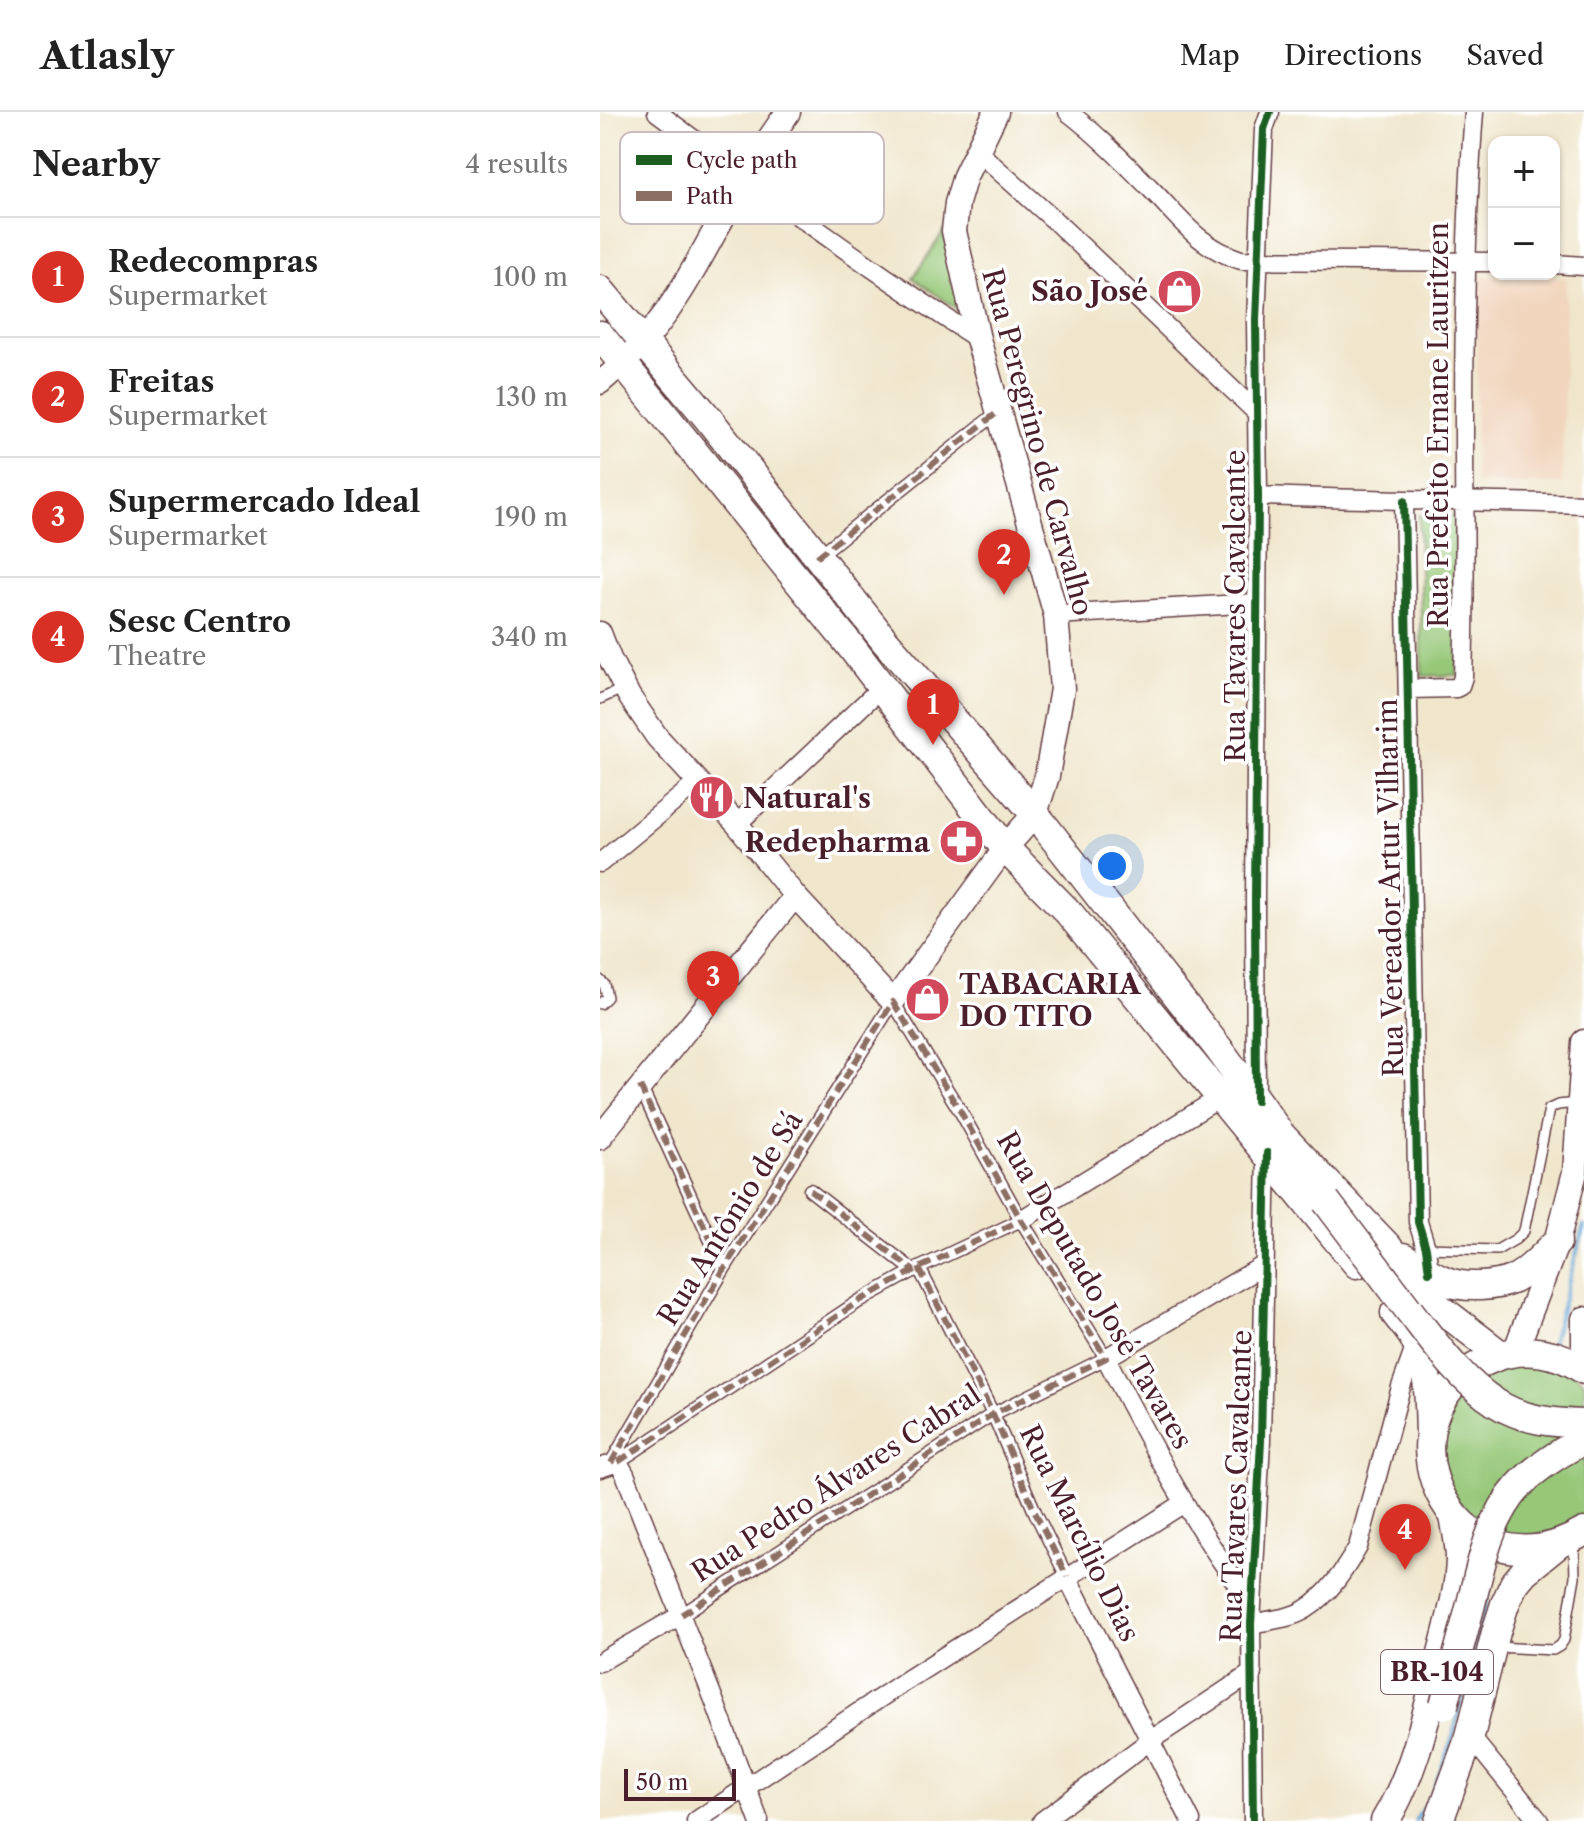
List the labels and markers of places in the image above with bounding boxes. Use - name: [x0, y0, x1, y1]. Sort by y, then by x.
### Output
- shop icon: São José: [1155, 267, 1203, 315]
- place label: São José: [1031, 274, 1148, 308]
- pin: 2: [978, 529, 1030, 595]
- pin: 1: [907, 679, 959, 745]
- restaurant icon: Natural's: [688, 774, 736, 822]
- place label: Natural's: [743, 781, 871, 815]
- pharmacy icon: Redepharma: [937, 818, 985, 866]
- place label: Redepharma: [745, 825, 931, 859]
- pin: 3: [687, 951, 739, 1017]
- place label: TABACARIA DO TITO: [959, 967, 1142, 1033]
- shop icon: TABACARIA DO TITO: [904, 976, 952, 1024]
- pin: 4: [1379, 1504, 1431, 1570]

